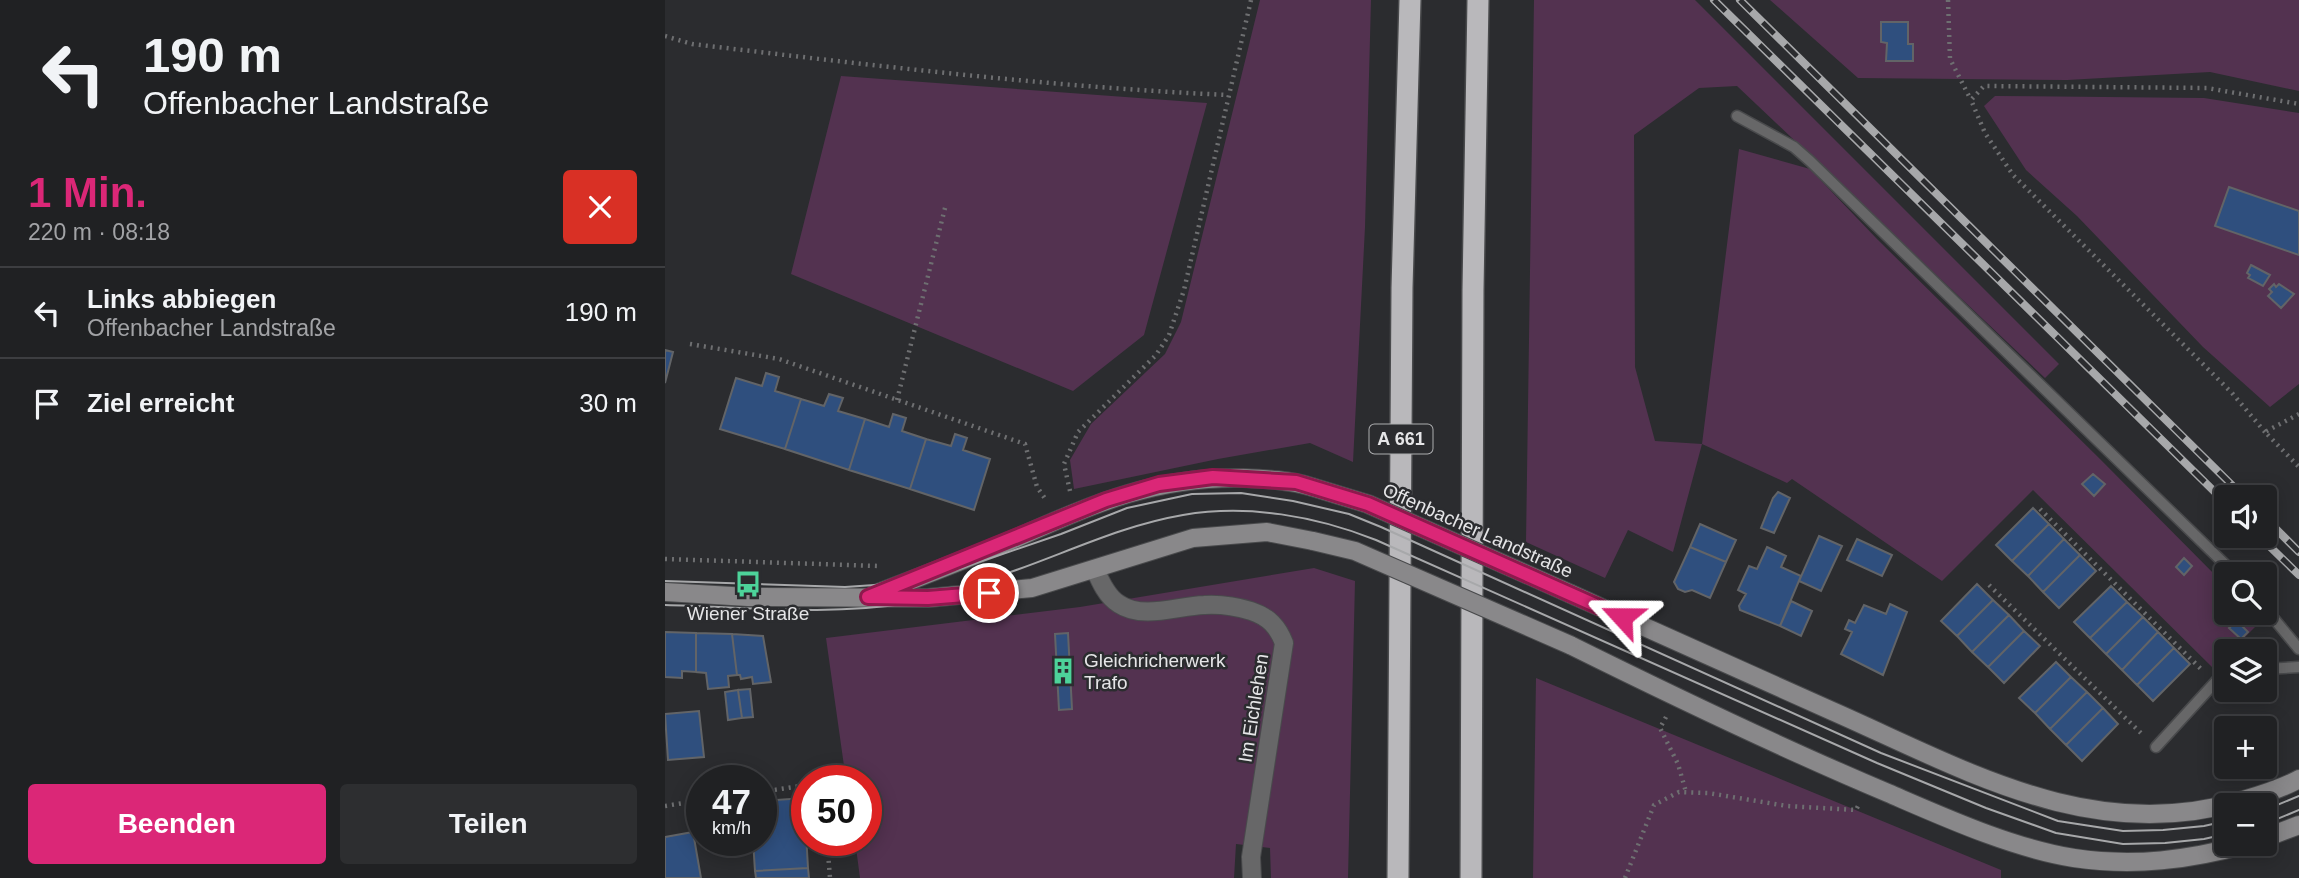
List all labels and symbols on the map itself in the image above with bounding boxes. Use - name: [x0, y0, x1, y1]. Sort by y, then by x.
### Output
- road number: A 661: [1369, 424, 1433, 454]
- street label: Offenbacher Landstraße: [1380, 479, 1576, 582]
- pin: [959, 563, 1019, 623]
- bus stop icon: Wiener Straße: [733, 569, 763, 599]
- position arrow: [1585, 580, 1659, 654]
- place label: Wiener Straße: [687, 603, 809, 624]
- place label: Gleichricherwerk Trafo: [1084, 650, 1226, 693]
- street label: Im Eichlehen: [1235, 652, 1272, 764]
- building icon: Gleichricherwerk Trafo: [1048, 656, 1078, 686]
- speed limit sign: 50: [791, 765, 882, 856]

